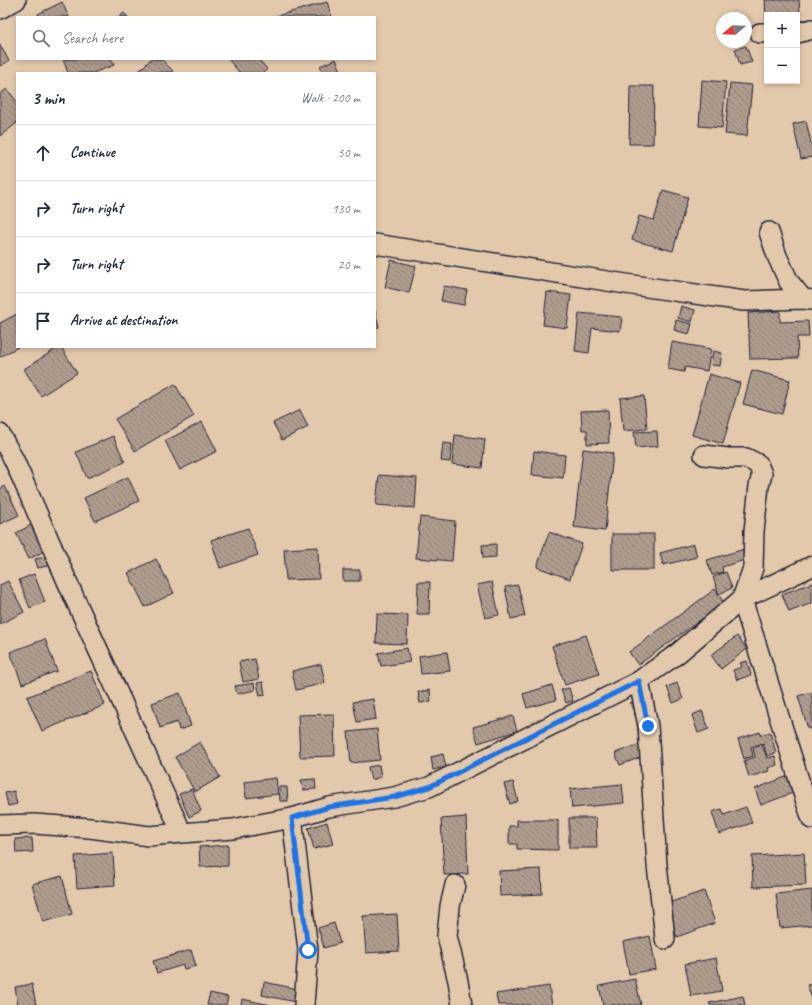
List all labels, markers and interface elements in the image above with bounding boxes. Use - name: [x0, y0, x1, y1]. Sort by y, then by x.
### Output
- north arrow: [716, 12, 752, 48]
- map controls: [764, 12, 800, 84]
- button: +: [764, 12, 800, 48]
- search box: [16, 16, 376, 60]
- icon: search: [30, 27, 52, 49]
- text: Search here: [62, 29, 123, 48]
- button: −: [764, 48, 800, 84]
- text: 3 min: [32, 88, 65, 109]
- text: Walk · 200 m: [301, 90, 360, 106]
- icon: ahead: [32, 142, 54, 164]
- text: Continue: [70, 143, 115, 162]
- text: 50 m: [338, 145, 360, 161]
- icon: right: [32, 198, 54, 220]
- text: Turn right: [70, 199, 123, 218]
- text: 130 m: [332, 201, 360, 217]
- icon: right: [32, 254, 54, 276]
- text: Turn right: [70, 255, 123, 274]
- text: 20 m: [338, 257, 360, 273]
- icon: arrive: [32, 310, 54, 332]
- text: Arrive at destination: [70, 311, 177, 330]
- route end: [639, 717, 657, 735]
- route start: [299, 941, 317, 959]

